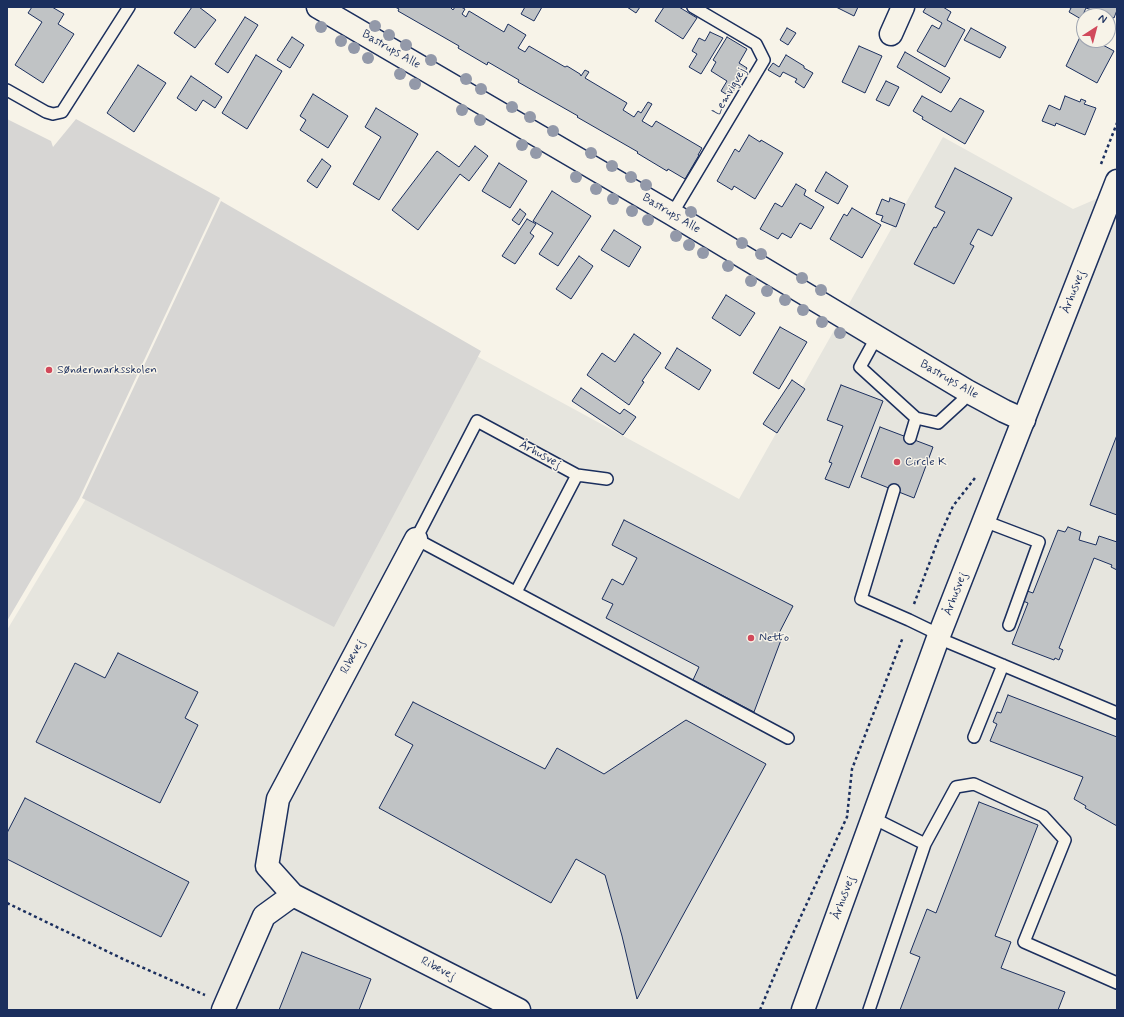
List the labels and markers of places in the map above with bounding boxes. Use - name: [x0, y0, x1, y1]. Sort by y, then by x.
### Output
- place label: Søndermarksskolen: [57, 363, 157, 377]
- marker: Søndermarksskolen: [44, 365, 54, 375]
- place label: Circle K: [905, 455, 946, 469]
- marker: Circle K: [892, 457, 902, 467]
- place label: Netto: [759, 631, 789, 645]
- marker: Netto: [746, 633, 756, 643]

